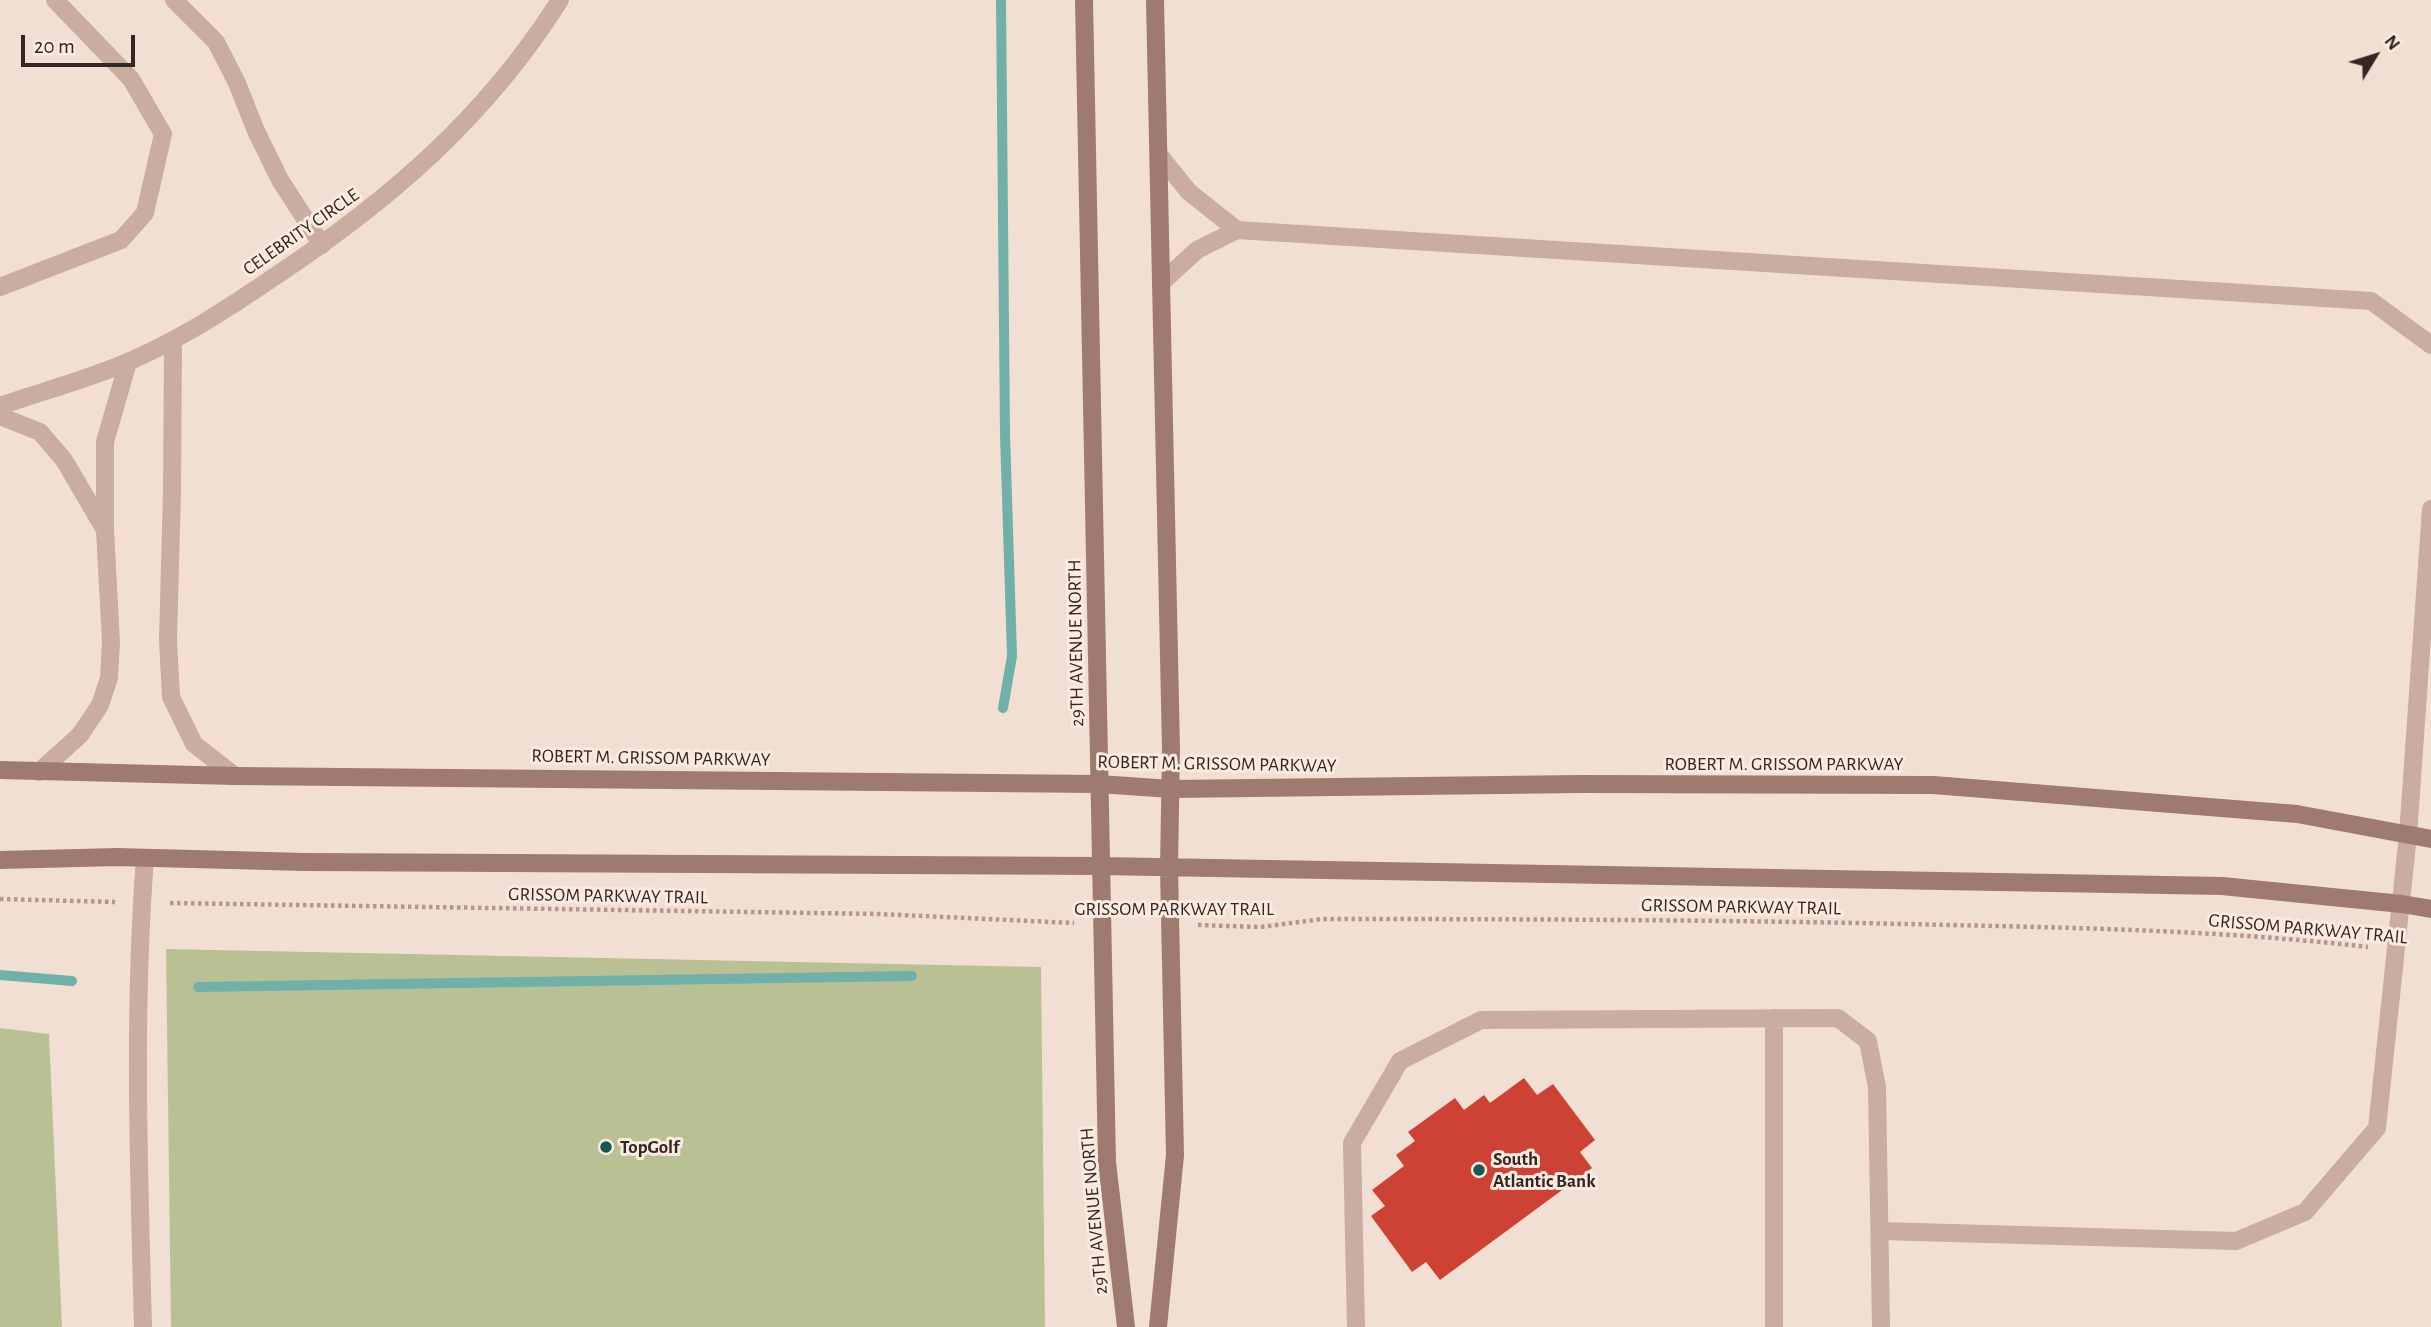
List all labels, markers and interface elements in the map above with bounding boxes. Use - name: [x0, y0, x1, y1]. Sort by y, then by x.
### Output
- scale bar: [24, 21, 138, 65]
- north arrow: [2340, 21, 2410, 91]
- text: N: [2380, 32, 2403, 54]
- text: 20 m: [34, 36, 75, 57]
- street label: CELEBRITY CIRCLE: [239, 184, 363, 280]
- street label: 29TH AVENUE NORTH: [1063, 559, 1089, 727]
- street label: ROBERT M. GRISSOM PARKWAY: [531, 745, 771, 771]
- street label: ROBERT M. GRISSOM PARKWAY: [1097, 751, 1337, 777]
- street label: ROBERT M. GRISSOM PARKWAY: [1664, 753, 1904, 775]
- street label: GRISSOM PARKWAY TRAIL: [508, 883, 708, 909]
- street label: GRISSOM PARKWAY TRAIL: [1641, 894, 1841, 920]
- street label: GRISSOM PARKWAY TRAIL: [1074, 898, 1274, 920]
- street label: GRISSOM PARKWAY TRAIL: [2208, 909, 2408, 949]
- street label: 29TH AVENUE NORTH: [1075, 1127, 1113, 1295]
- place label: TopGolf: [620, 1136, 679, 1158]
- marker: TopGolf: [598, 1139, 614, 1155]
- place label: South Atlantic Bank: [1493, 1148, 1596, 1192]
- marker: South Atlantic Bank: [1471, 1162, 1487, 1178]

